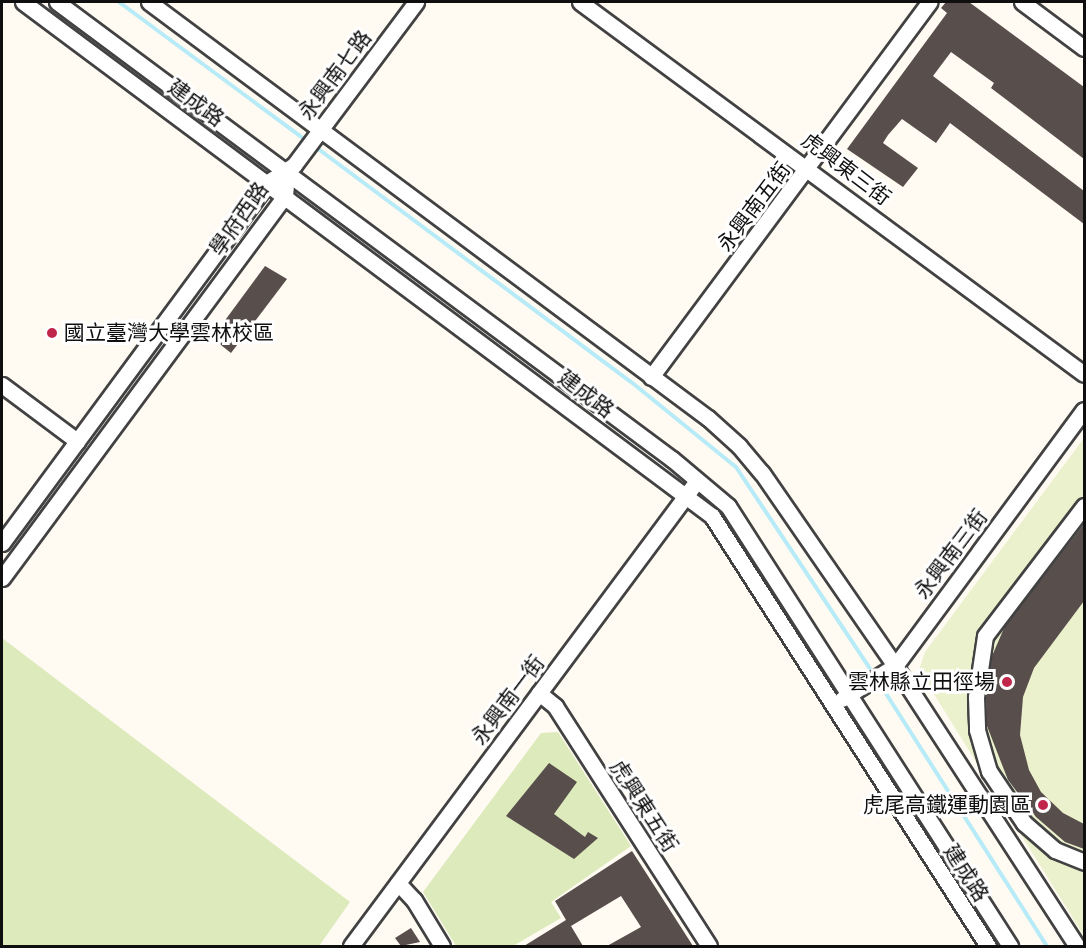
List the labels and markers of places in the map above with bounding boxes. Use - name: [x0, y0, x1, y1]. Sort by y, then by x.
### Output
- place label: 國立臺灣大學雲林校區: [64, 320, 274, 346]
- marker: 國立臺灣大學雲林校區: [45, 326, 59, 340]
- place label: 雲林縣立田徑場: [848, 669, 995, 695]
- marker: 雲林縣立田徑場: [1000, 675, 1014, 689]
- place label: 虎尾高鐵運動園區: [863, 792, 1031, 818]
- marker: 虎尾高鐵運動園區: [1036, 798, 1050, 812]

